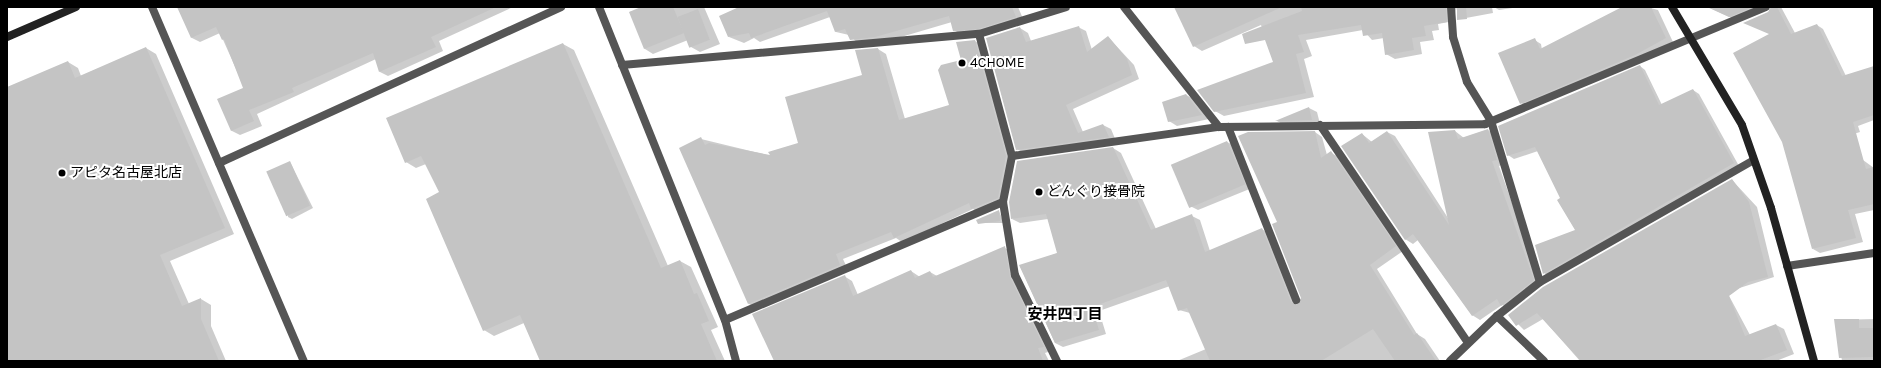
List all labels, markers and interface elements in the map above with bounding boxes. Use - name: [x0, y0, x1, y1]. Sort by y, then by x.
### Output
- place label: 4CHOME: [970, 55, 1025, 71]
- marker: 4CHOME: [957, 58, 967, 68]
- place label: アピタ名古屋北店: [70, 165, 182, 181]
- marker: アピタ名古屋北店: [57, 168, 67, 178]
- place label: どんぐり接骨院: [1047, 184, 1145, 200]
- marker: どんぐり接骨院: [1034, 187, 1044, 197]
- district label: 安井四丁目: [1028, 306, 1102, 324]

